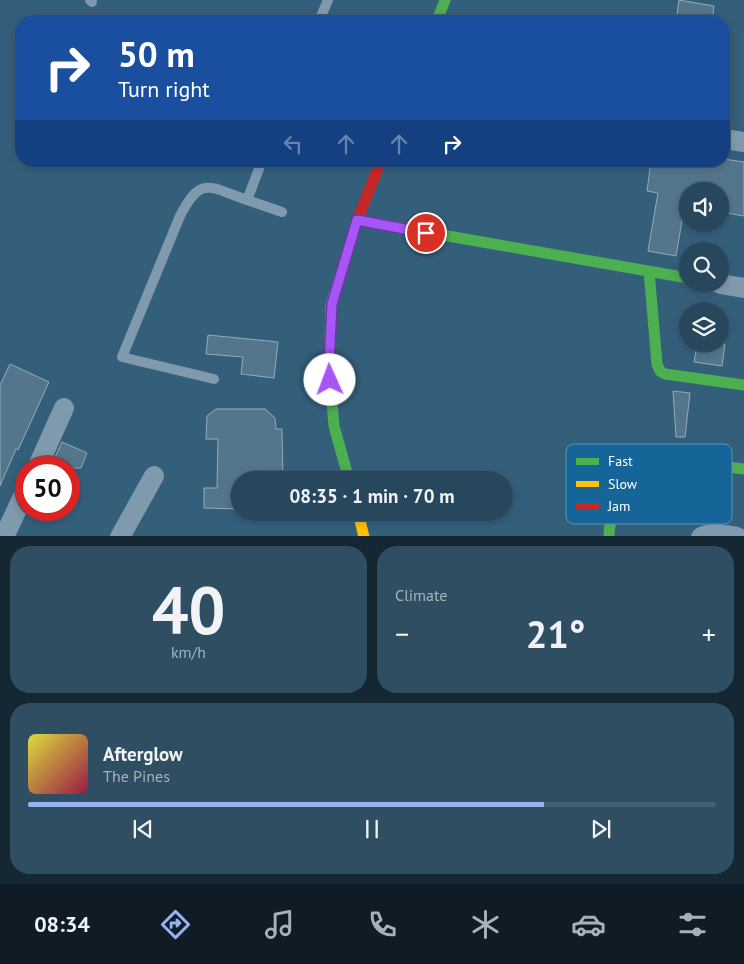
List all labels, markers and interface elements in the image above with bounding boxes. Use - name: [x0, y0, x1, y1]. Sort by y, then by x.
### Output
- text: 50 m: [118, 31, 195, 77]
- icon: right: [35, 35, 100, 100]
- text: Turn right: [118, 75, 210, 103]
- icon: left: [279, 130, 307, 158]
- icon: ahead: [332, 130, 360, 158]
- icon: ahead: [385, 130, 413, 158]
- icon: right: [438, 130, 466, 158]
- map controls: [679, 182, 729, 352]
- button: sound: [679, 182, 729, 232]
- pin: [405, 212, 447, 254]
- icon: arrive: [412, 219, 440, 247]
- button: search: [679, 242, 729, 292]
- button: layers: [679, 302, 729, 352]
- position arrow: [303, 353, 355, 405]
- legend: [566, 444, 732, 524]
- text: Fast: [608, 452, 633, 470]
- speed limit sign: 50: [15, 456, 80, 521]
- text: Slow: [608, 475, 638, 493]
- text: 08:35 · 1 min · 70 m: [289, 484, 455, 508]
- text: Jam: [607, 497, 630, 515]
- text: 40: [152, 567, 225, 651]
- text: Climate: [395, 585, 447, 605]
- text: 21°: [526, 609, 585, 658]
- text: −: [395, 615, 409, 652]
- text: +: [702, 615, 716, 652]
- text: km/h: [171, 642, 206, 662]
- text: Afterglow: [103, 742, 183, 766]
- text: The Pines: [103, 766, 170, 786]
- icon: previous: [129, 815, 157, 843]
- icon: pause: [358, 815, 386, 843]
- icon: next: [587, 815, 615, 843]
- icon: directions: [158, 907, 193, 942]
- icon: music: [262, 907, 297, 942]
- icon: phone: [365, 907, 400, 942]
- icon: climate: [468, 907, 503, 942]
- icon: car: [571, 907, 606, 942]
- icon: filters: [675, 907, 710, 942]
- text: 08:34: [34, 910, 90, 938]

